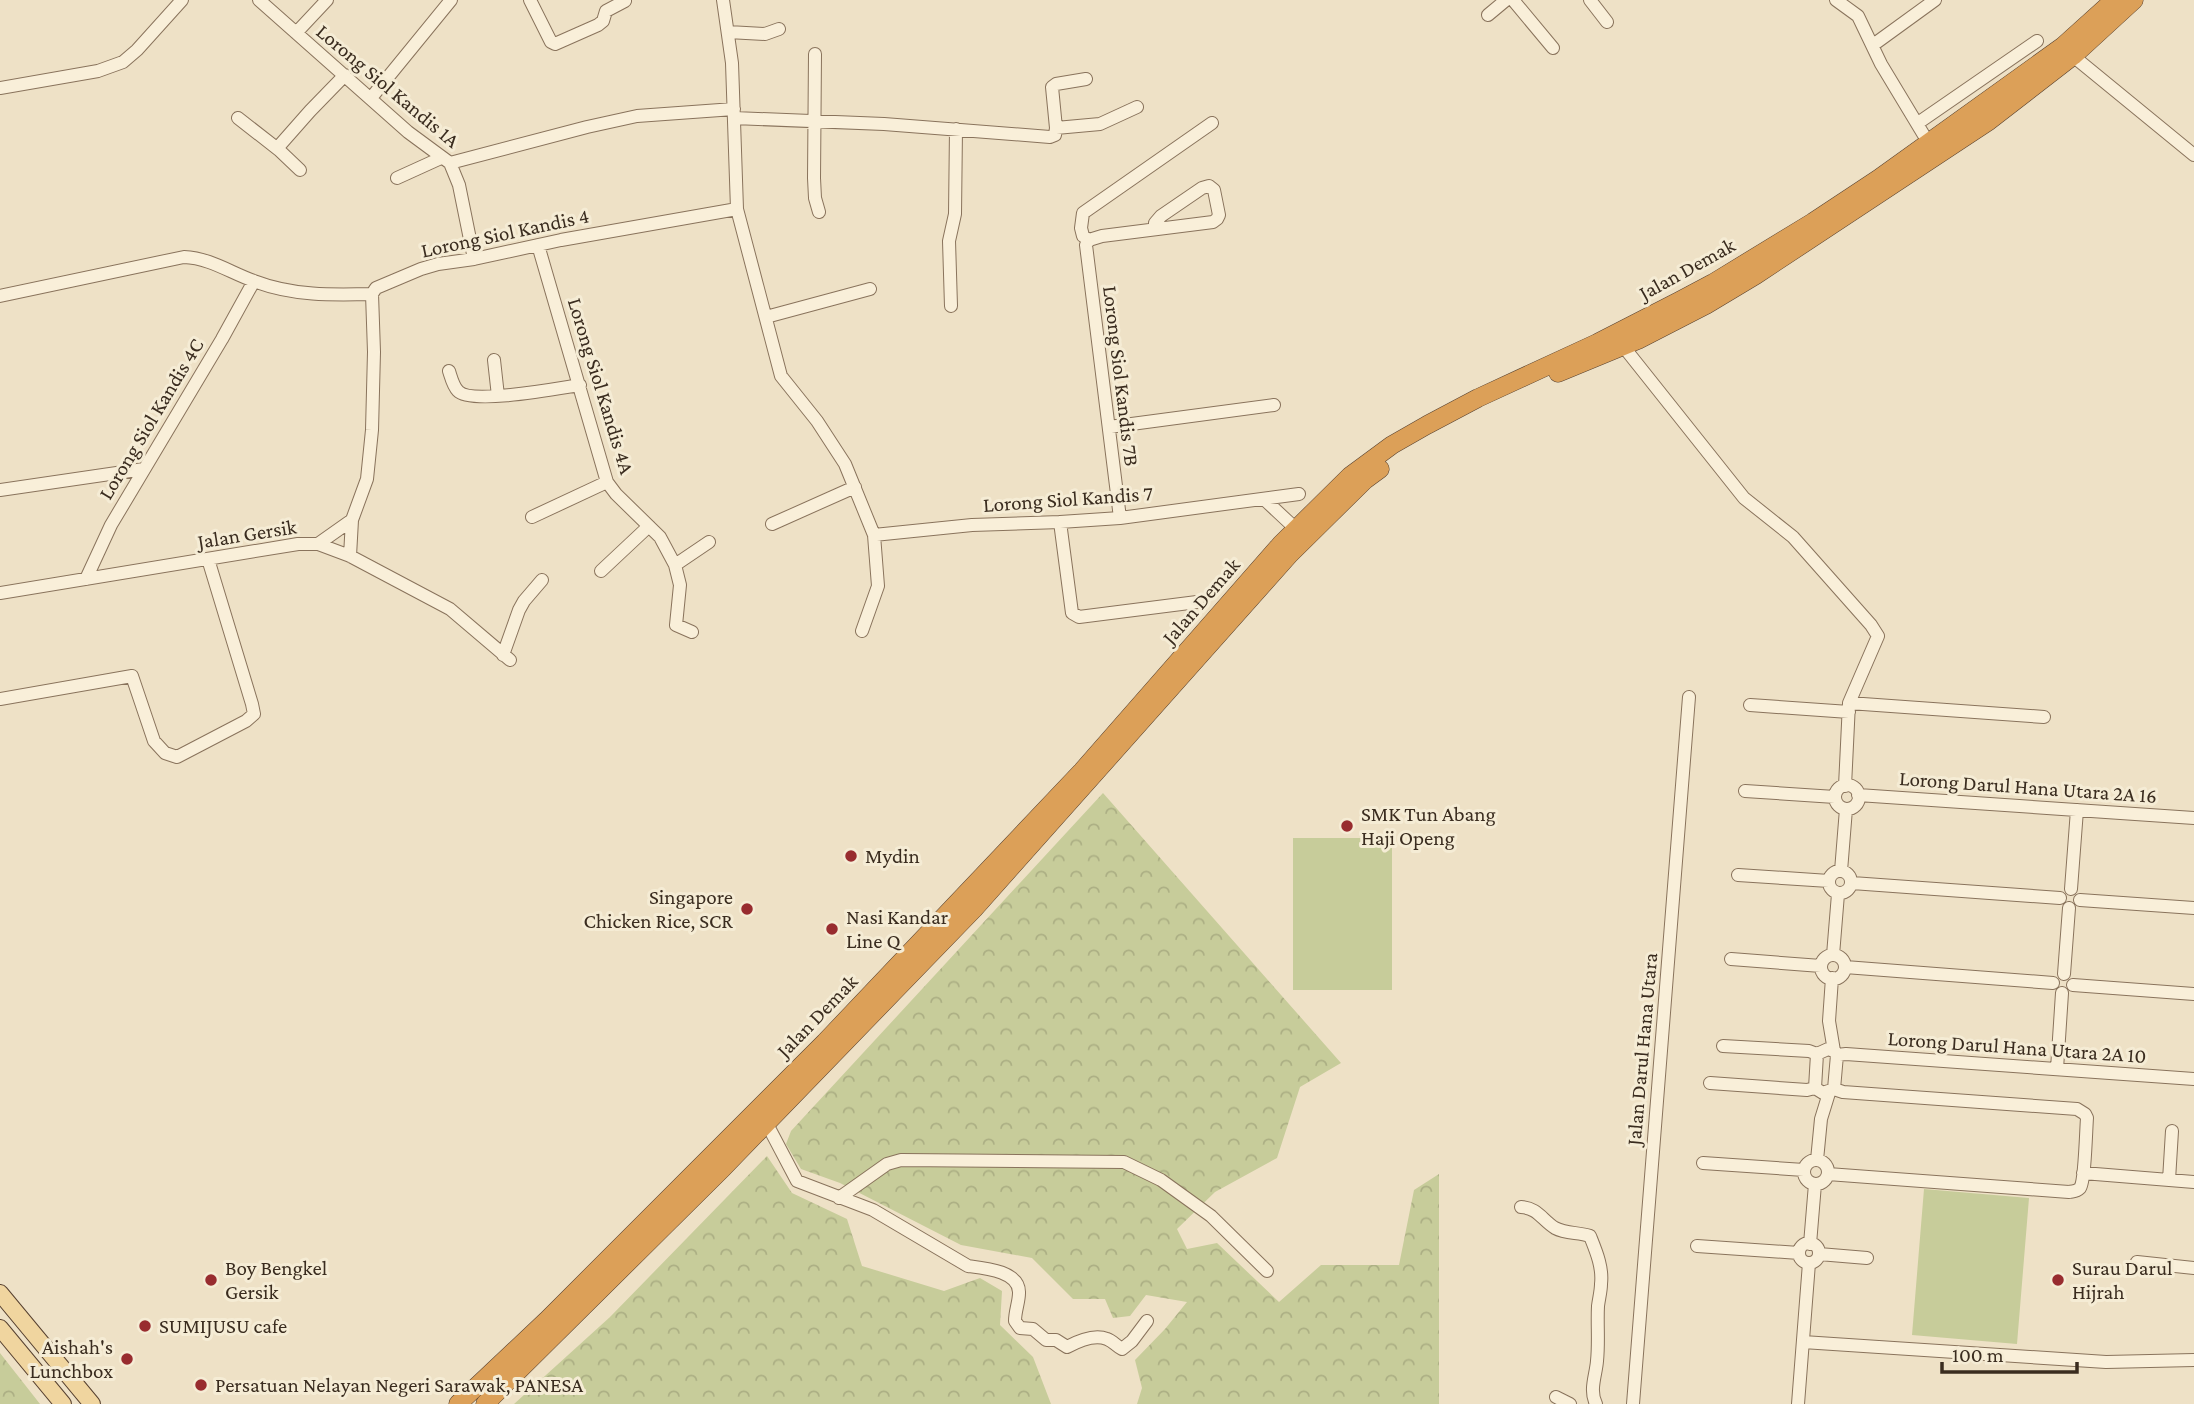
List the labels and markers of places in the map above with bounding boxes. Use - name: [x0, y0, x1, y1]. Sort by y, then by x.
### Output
- place label: SMK Tun Abang Haji Openg: [1361, 802, 1496, 850]
- marker: SMK Tun Abang Haji Openg: [1339, 818, 1355, 834]
- place label: Mydin: [865, 844, 920, 868]
- marker: Mydin: [843, 848, 859, 864]
- place label: Singapore Chicken Rice, SCR: [583, 885, 733, 933]
- marker: Singapore Chicken Rice, SCR: [739, 901, 755, 917]
- place label: Nasi Kandar Line Q: [846, 905, 949, 953]
- marker: Nasi Kandar Line Q: [824, 921, 840, 937]
- place label: Boy Bengkel Gersik: [225, 1256, 327, 1304]
- place label: Surau Darul Hijrah: [2072, 1256, 2173, 1304]
- marker: Boy Bengkel Gersik: [203, 1272, 219, 1288]
- marker: Surau Darul Hijrah: [2050, 1272, 2066, 1288]
- place label: SUMIJUSU cafe: [159, 1314, 287, 1338]
- marker: SUMIJUSU cafe: [137, 1318, 153, 1334]
- place label: Aishah's Lunchbox: [30, 1335, 113, 1383]
- marker: Aishah's Lunchbox: [119, 1351, 135, 1367]
- place label: Persatuan Nelayan Negeri Sarawak, PANESA: [215, 1373, 583, 1397]
- marker: Persatuan Nelayan Negeri Sarawak, PANESA: [193, 1377, 209, 1393]

